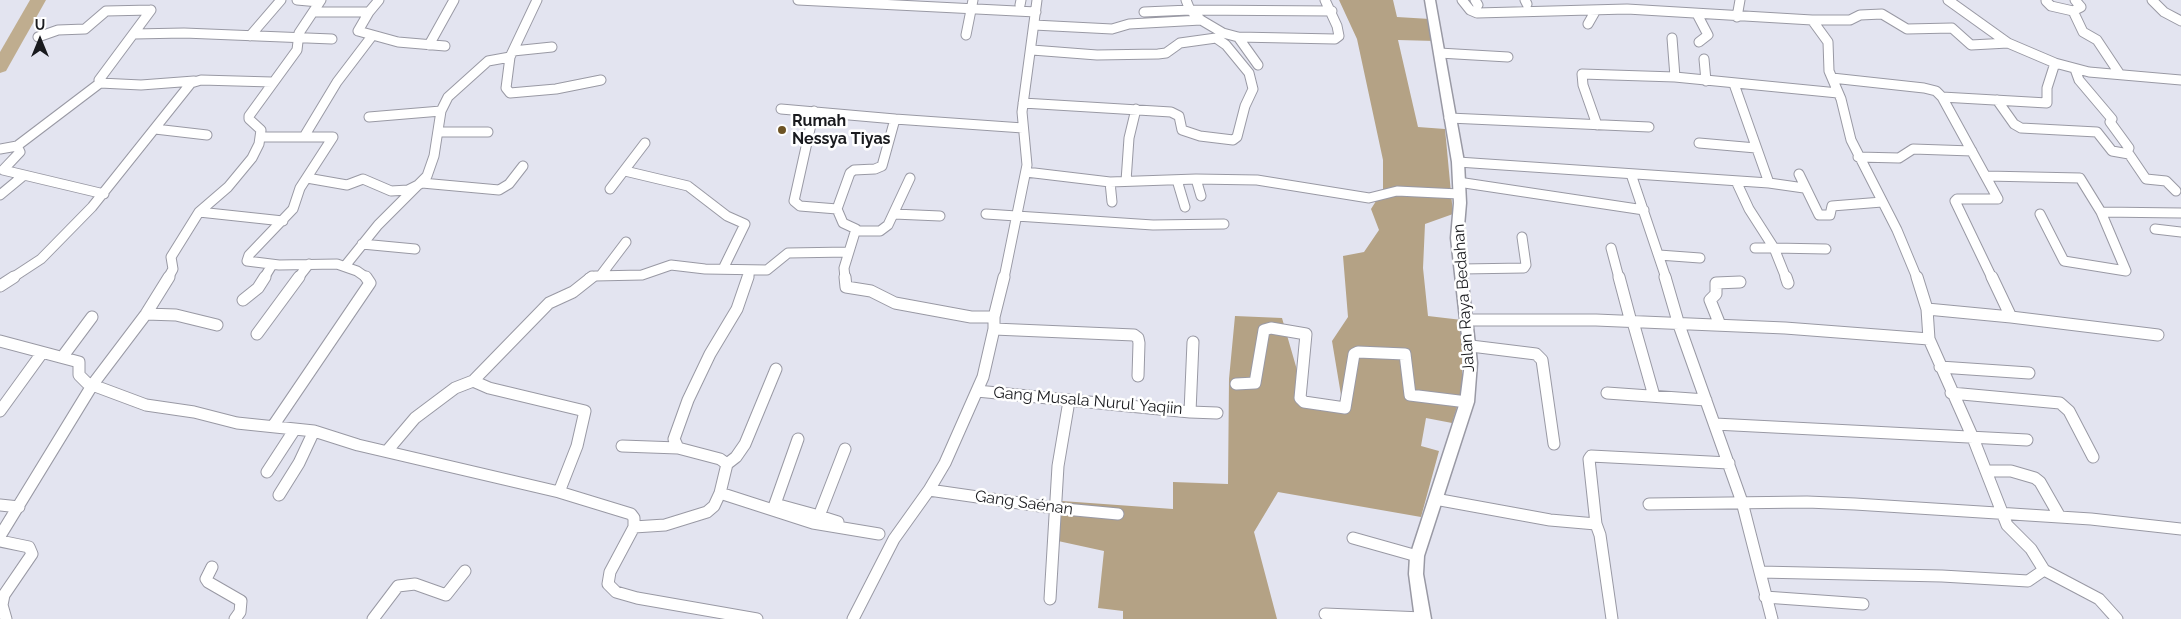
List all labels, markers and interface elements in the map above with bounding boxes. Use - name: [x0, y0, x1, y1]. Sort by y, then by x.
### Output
- north arrow: [15, 15, 65, 65]
- text: U: [35, 17, 45, 33]
- place label: Rumah Nessya Tiyas: [792, 111, 891, 149]
- marker: Rumah Nessya Tiyas: [776, 124, 788, 136]
- street label: Jalan Raya Bedahan: [1449, 223, 1479, 373]
- street label: Gang Musala Nurul Yaqiin: [993, 383, 1183, 419]
- street label: Gang Saénan: [974, 487, 1074, 519]

